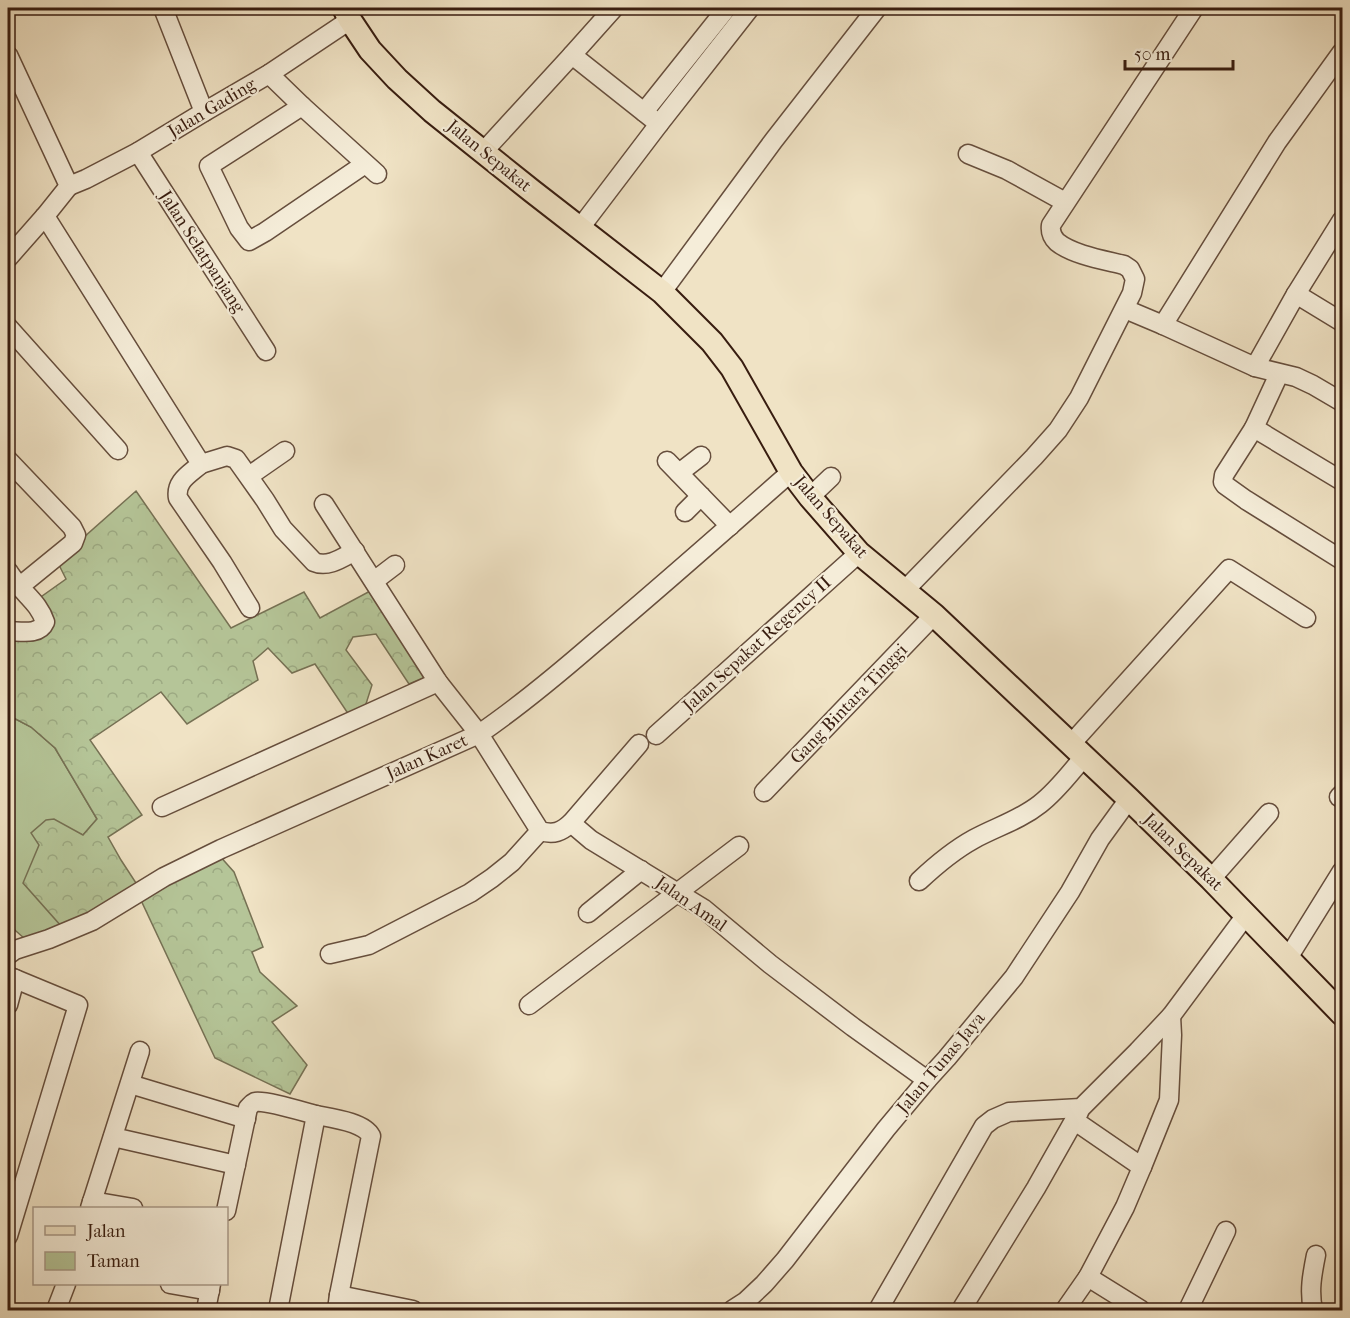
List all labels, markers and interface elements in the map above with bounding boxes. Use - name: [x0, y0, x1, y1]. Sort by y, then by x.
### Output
- scale bar: [1125, 33, 1233, 71]
- text: 50 m: [1134, 44, 1171, 65]
- street label: Jalan Gading: [163, 73, 260, 143]
- street label: Jalan Sepakat: [441, 114, 536, 197]
- street label: Jalan Selatpanjang: [154, 185, 250, 317]
- street label: Jalan Sepakat: [788, 470, 873, 563]
- street label: Jalan Sepakat Regency II: [677, 572, 836, 718]
- street label: Gang Bintara Tinggi: [786, 639, 912, 769]
- street label: Jalan Karet: [381, 730, 471, 785]
- street label: Jalan Sepakat: [1137, 807, 1228, 896]
- street label: Jalan Amal: [650, 871, 731, 936]
- street label: Jalan Tunas Jaya: [891, 1008, 990, 1119]
- legend: [33, 1207, 228, 1285]
- text: Jalan: [85, 1221, 126, 1242]
- text: Taman: [87, 1251, 140, 1272]

